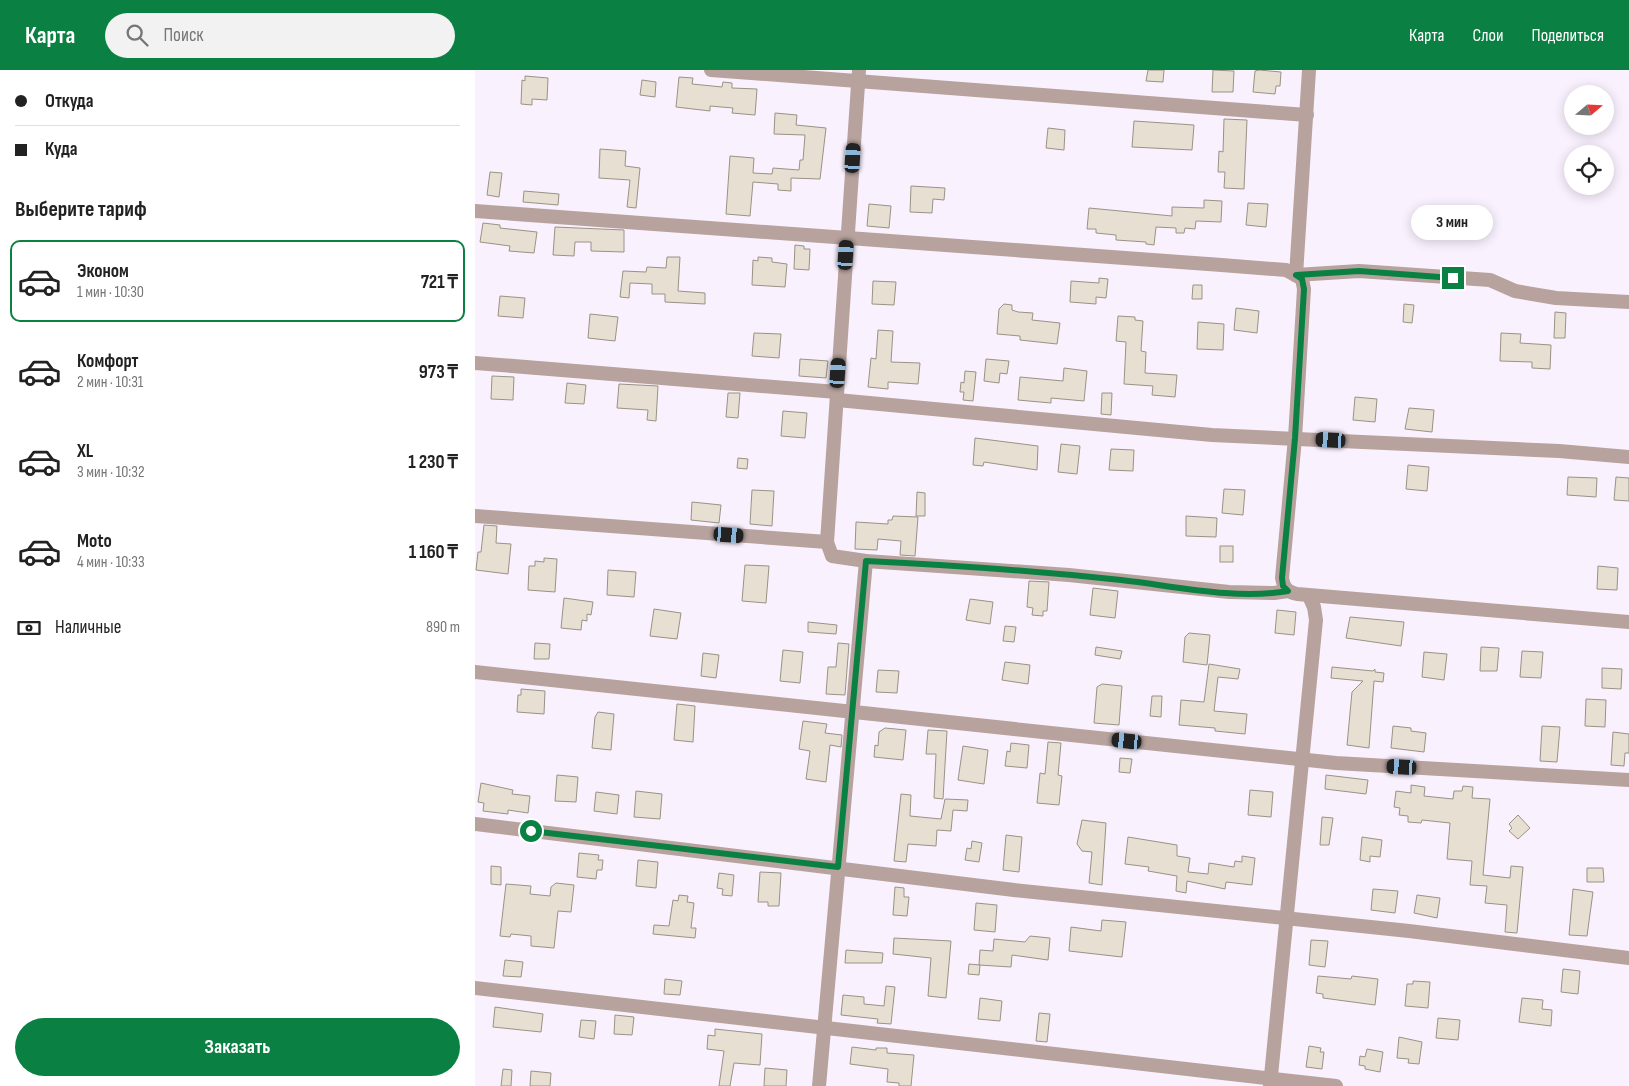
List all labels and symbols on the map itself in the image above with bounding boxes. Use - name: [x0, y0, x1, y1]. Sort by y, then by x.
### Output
- north arrow: [1564, 85, 1614, 135]
- car: [844, 143, 861, 173]
- callout: 3 мин: [1412, 206, 1494, 240]
- car: [837, 240, 854, 270]
- route end: [1442, 267, 1464, 289]
- car: [829, 358, 846, 388]
- car: [1315, 432, 1346, 448]
- car: [713, 526, 744, 544]
- car: [1111, 732, 1142, 750]
- car: [1386, 759, 1417, 775]
- route start: [520, 820, 542, 842]

